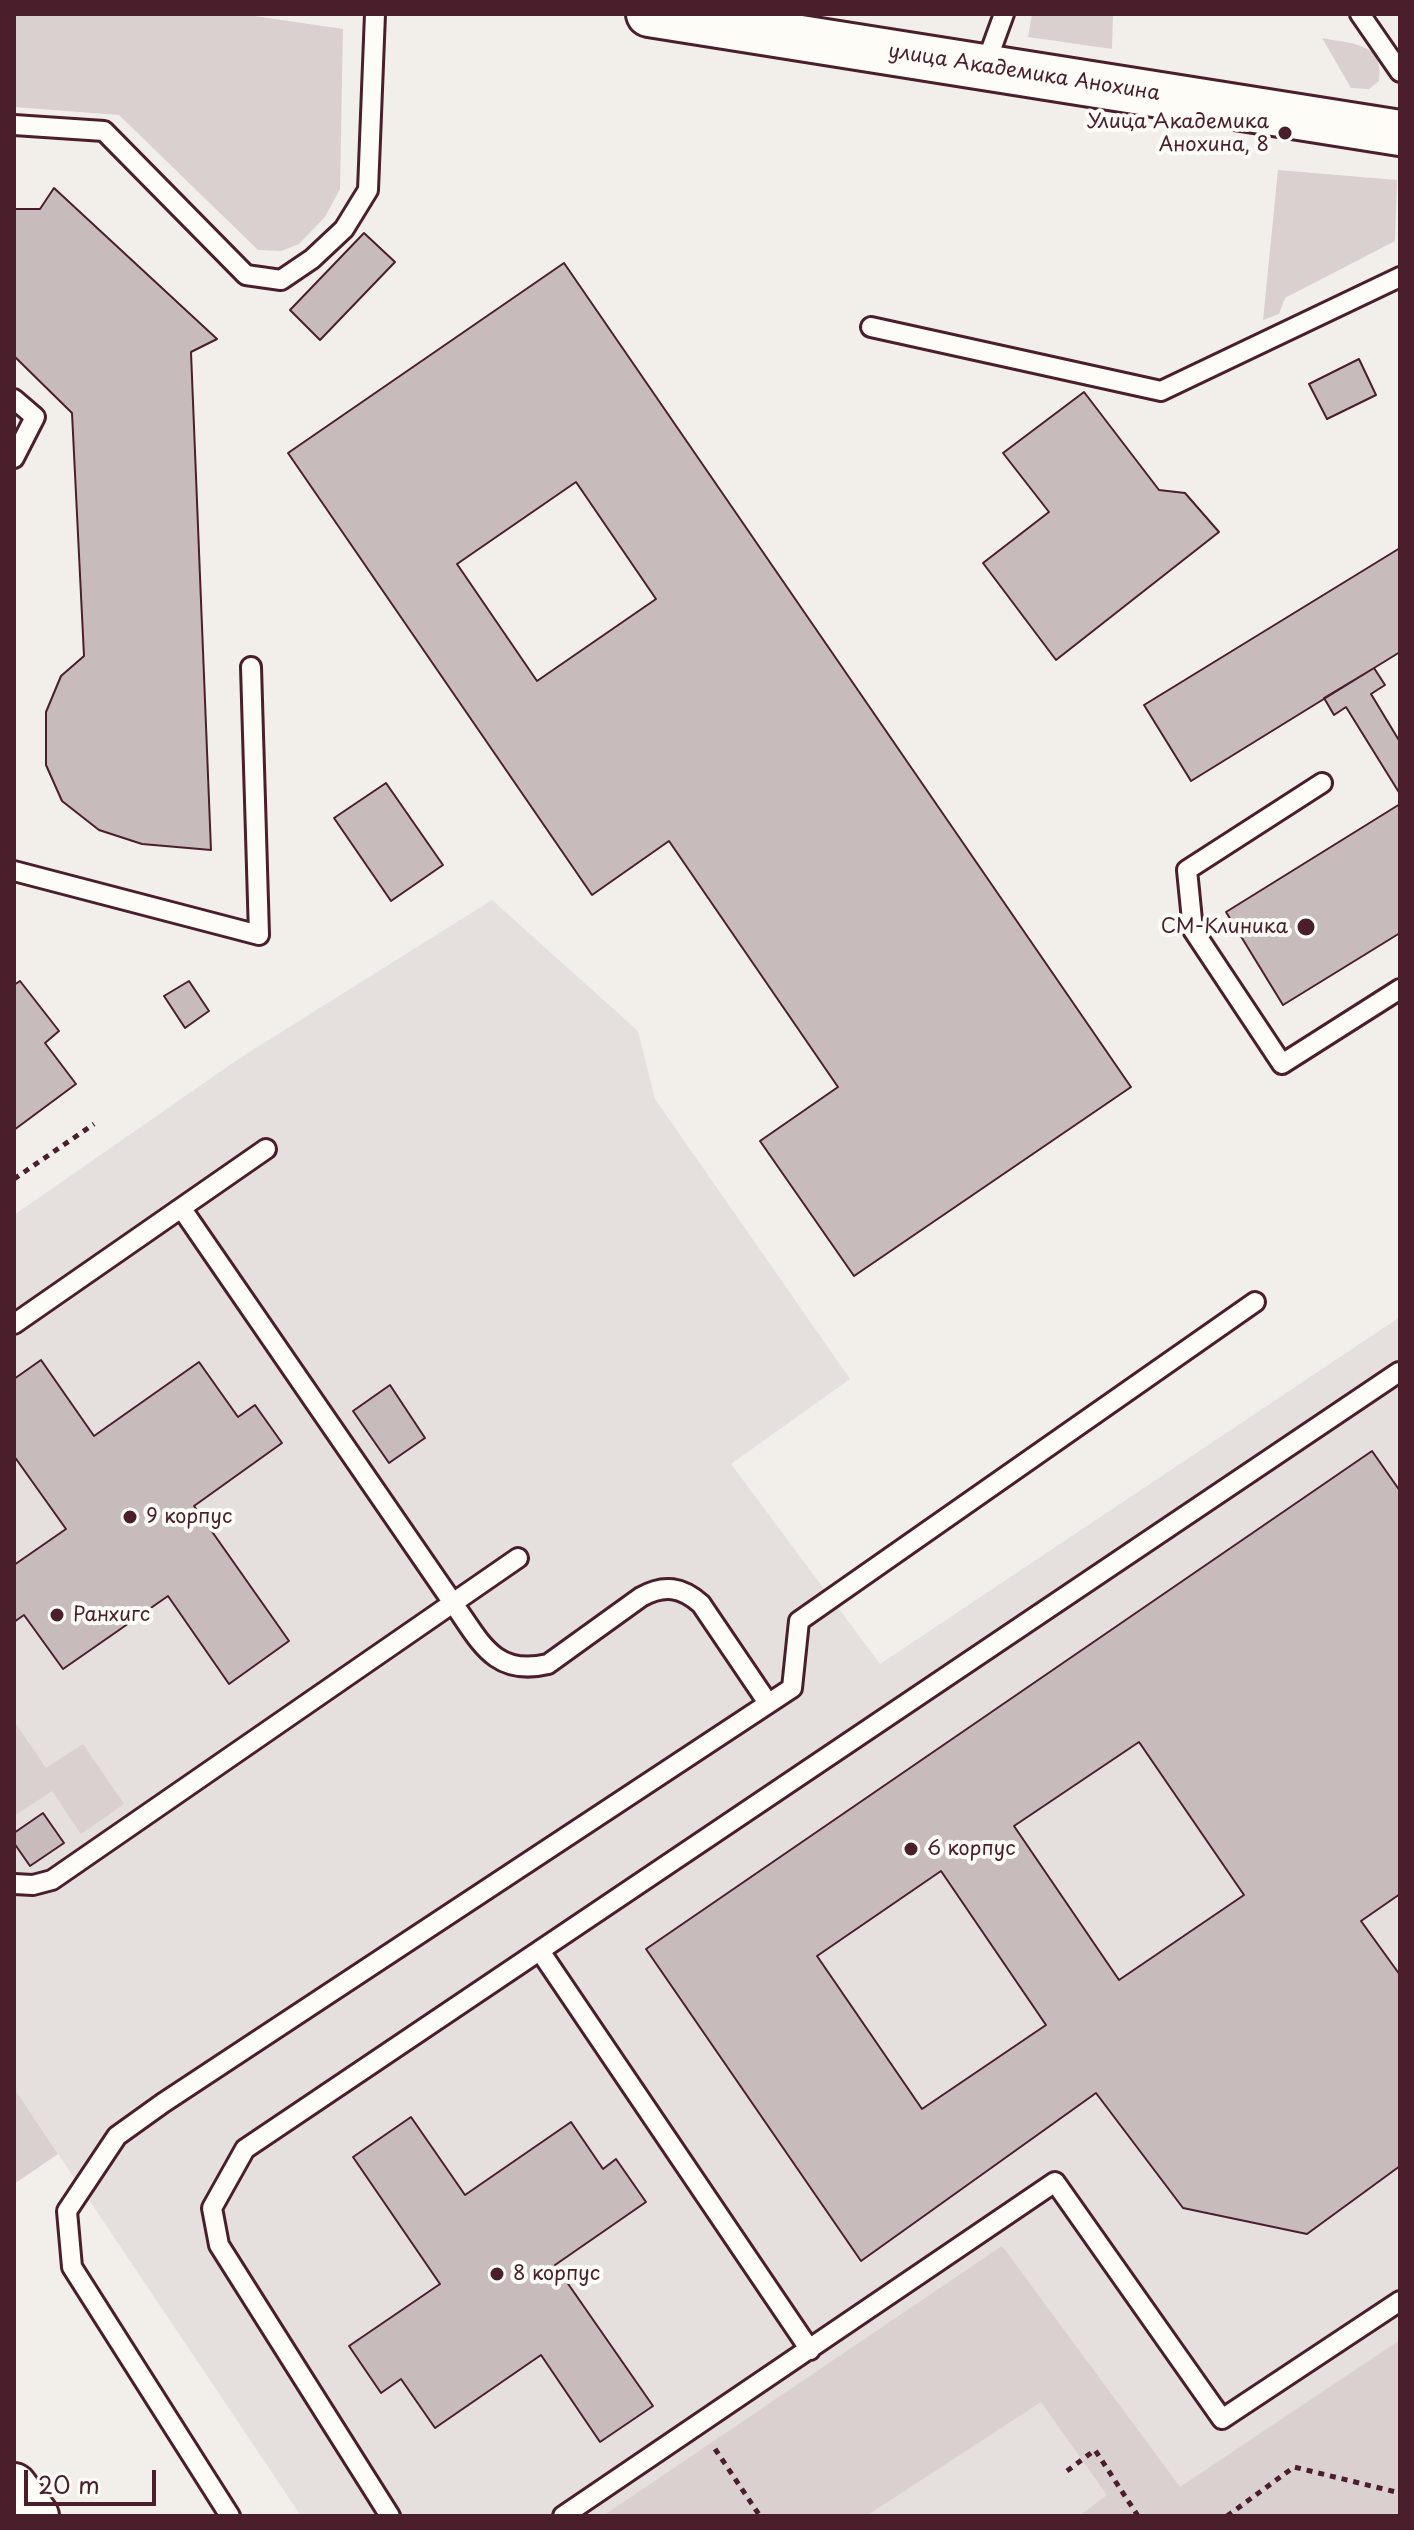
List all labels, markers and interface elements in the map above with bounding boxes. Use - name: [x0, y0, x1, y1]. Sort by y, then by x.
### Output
- street label: улица Академика Анохина: [886, 40, 1162, 106]
- place label: Улица Академика Анохина, 8: [1087, 110, 1269, 157]
- marker: Улица Академика Анохина, 8: [1276, 124, 1294, 142]
- place label: СМ-Клиника: [1161, 915, 1288, 939]
- marker: СМ-Клиника: [1295, 916, 1317, 938]
- place label: 9 корпус: [146, 1505, 232, 1529]
- marker: 9 корпус: [121, 1508, 139, 1526]
- place label: Ранхигс: [73, 1603, 150, 1627]
- marker: Ранхигс: [48, 1606, 66, 1624]
- place label: 6 корпус: [927, 1837, 1016, 1861]
- marker: 6 корпус: [902, 1840, 920, 1858]
- place label: 8 корпус: [513, 2262, 600, 2286]
- marker: 8 корпус: [488, 2265, 506, 2283]
- scale bar: [28, 2454, 160, 2504]
- text: 20 m: [38, 2466, 100, 2502]

